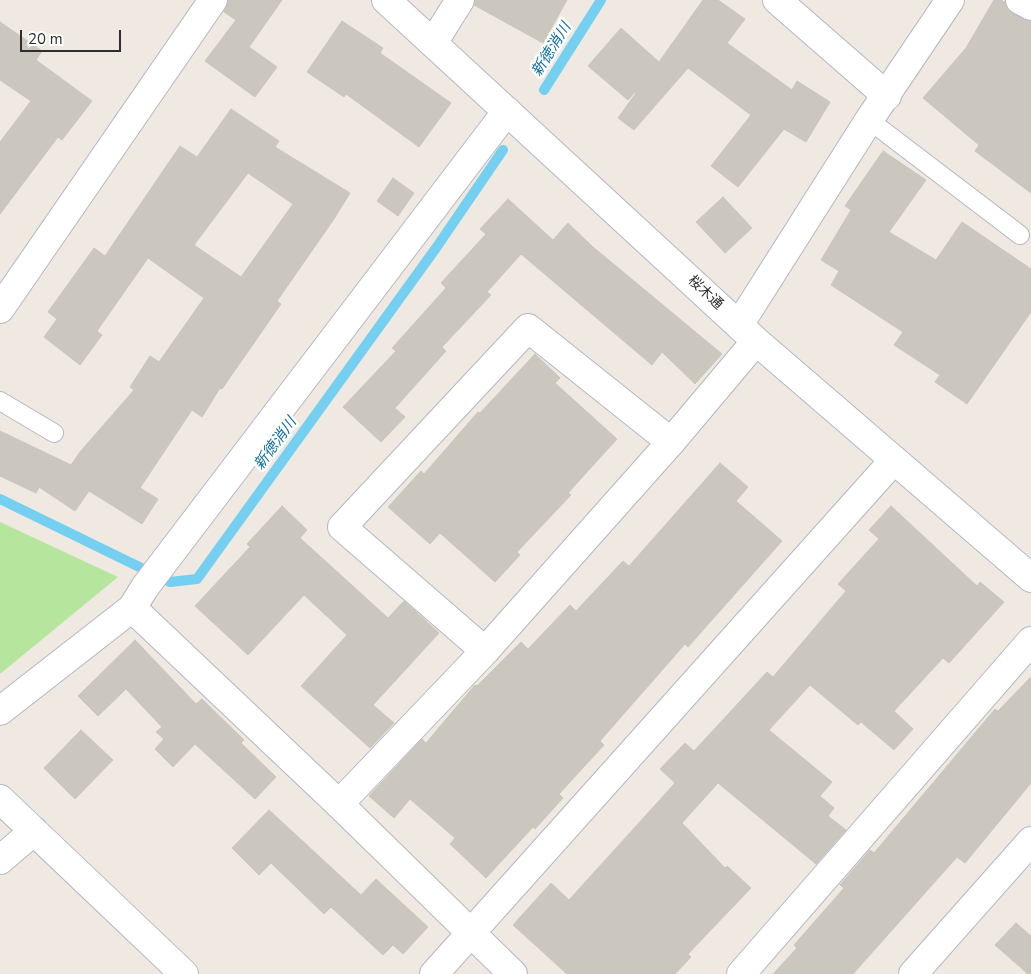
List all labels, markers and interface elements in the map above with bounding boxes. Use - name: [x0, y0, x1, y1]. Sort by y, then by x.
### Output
- scale bar: [22, 20, 124, 52]
- water label: 新徳消川: [528, 20, 576, 80]
- text: 20 m: [28, 29, 63, 49]
- street label: 桜木通: [684, 273, 726, 313]
- water label: 新徳消川: [251, 414, 301, 474]

